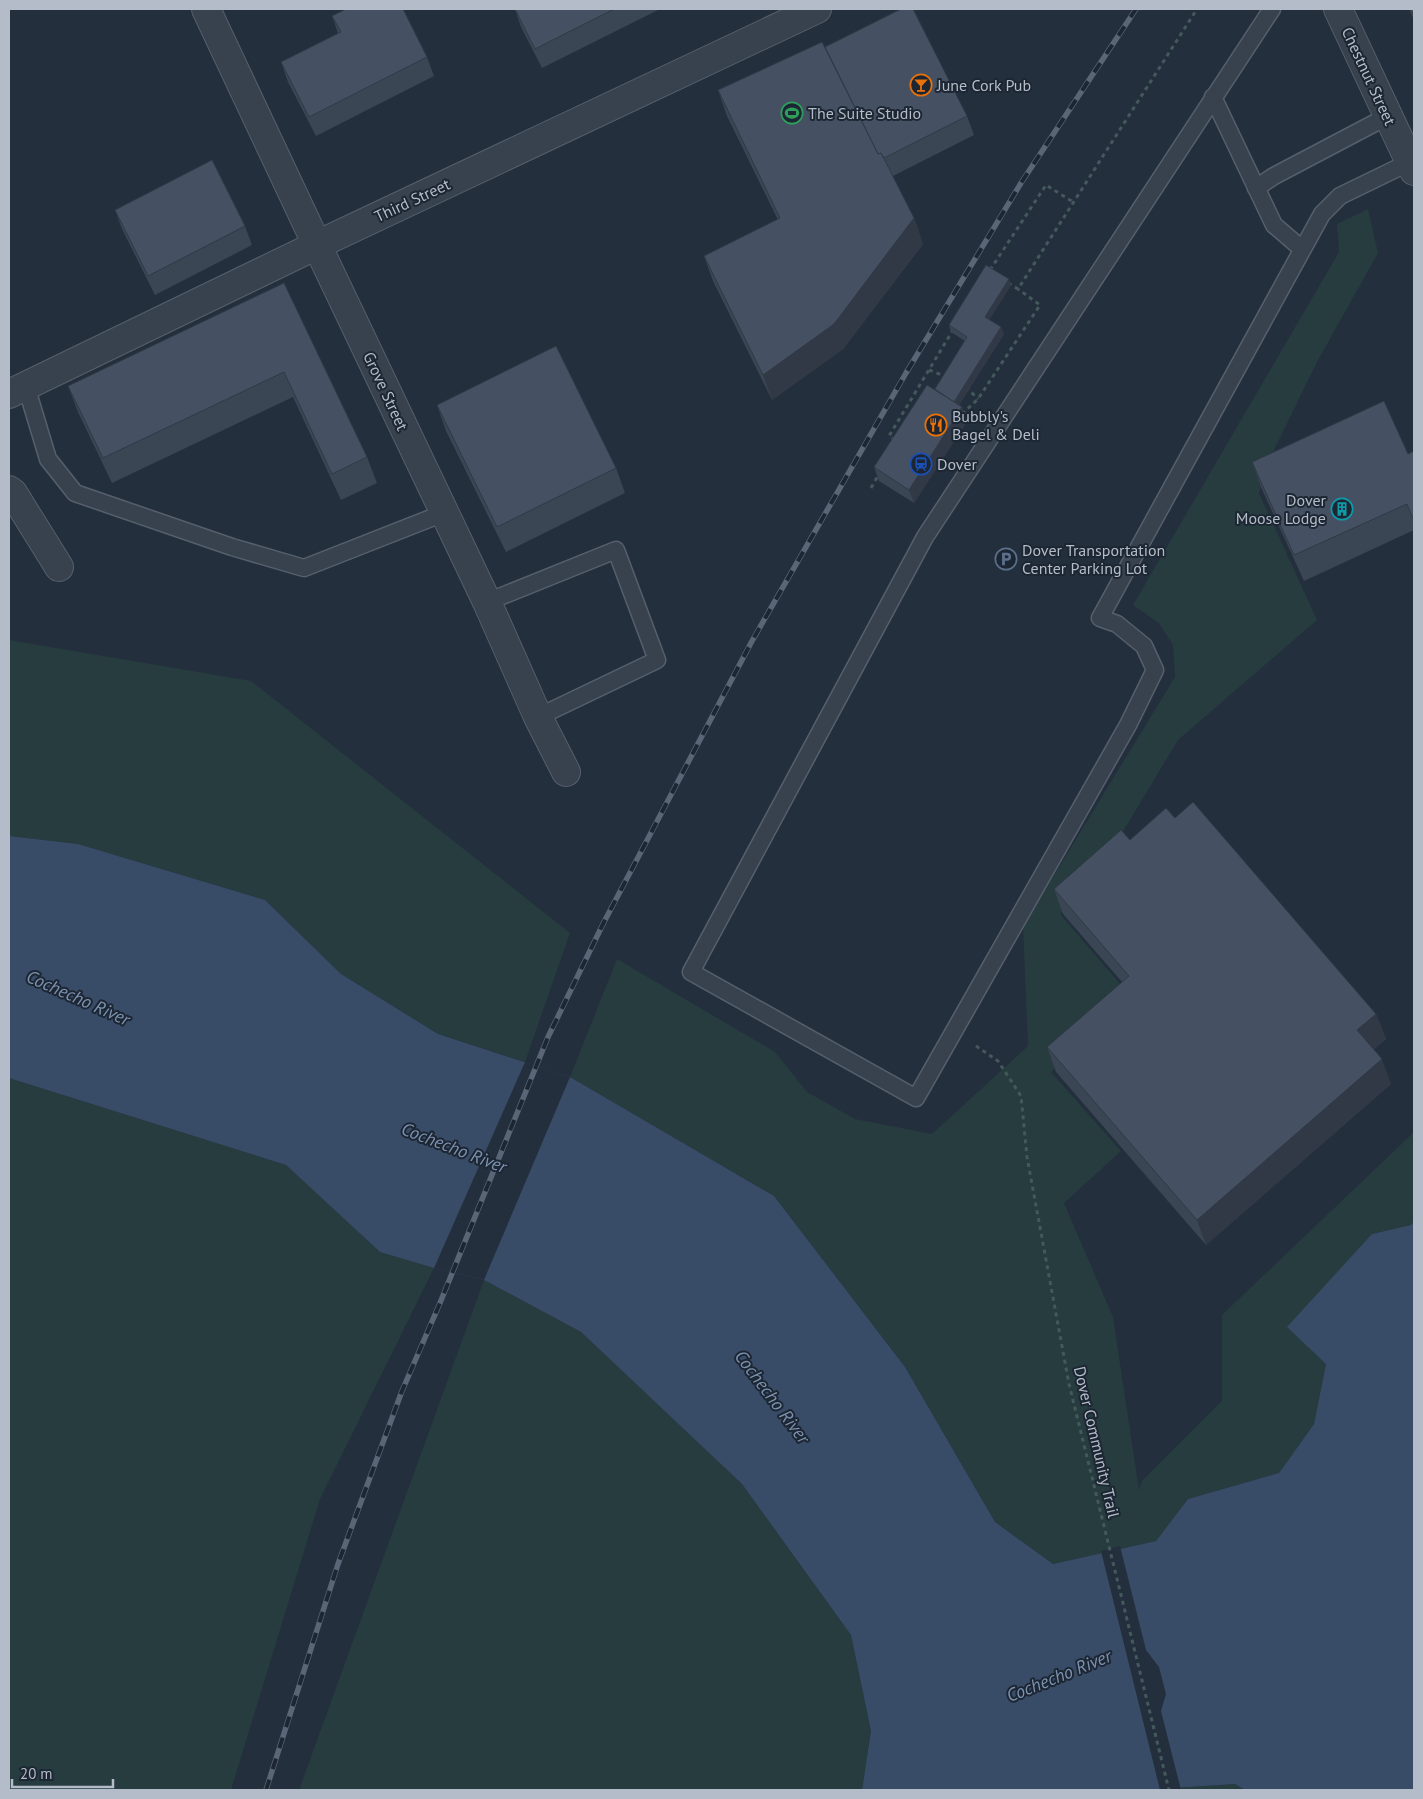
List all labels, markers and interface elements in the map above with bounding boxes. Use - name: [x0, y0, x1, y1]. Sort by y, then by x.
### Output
- street label: Chestnut Street: [1338, 24, 1401, 129]
- bar icon: June Cork Pub: [909, 73, 933, 97]
- place label: June Cork Pub: [936, 75, 1031, 95]
- sports icon: The Suite Studio: [780, 101, 804, 125]
- place label: The Suite Studio: [808, 103, 921, 123]
- street label: Third Street: [371, 174, 453, 226]
- street label: Grove Street: [359, 349, 413, 434]
- place label: Bubbly's Bagel & Deli: [952, 406, 1040, 444]
- restaurant icon: Bubbly's Bagel & Deli: [924, 413, 948, 437]
- station icon: Dover: [909, 452, 933, 476]
- place label: Dover: [937, 454, 978, 474]
- place label: Dover Moose Lodge: [1236, 490, 1327, 528]
- building icon: Dover Moose Lodge: [1330, 497, 1354, 521]
- place label: Dover Transportation Center Parking Lot: [1022, 540, 1165, 578]
- parking icon: Dover Transportation Center Parking Lot: [994, 547, 1018, 571]
- water label: Cochecho River: [23, 964, 135, 1031]
- water label: Cochecho River: [398, 1117, 511, 1179]
- water label: Cochecho River: [730, 1345, 816, 1449]
- street label: Dover Community Trail: [1070, 1364, 1124, 1520]
- water label: Cochecho River: [1003, 1644, 1116, 1707]
- scale bar: [12, 1756, 114, 1788]
- text: 20 m: [20, 1764, 53, 1783]

